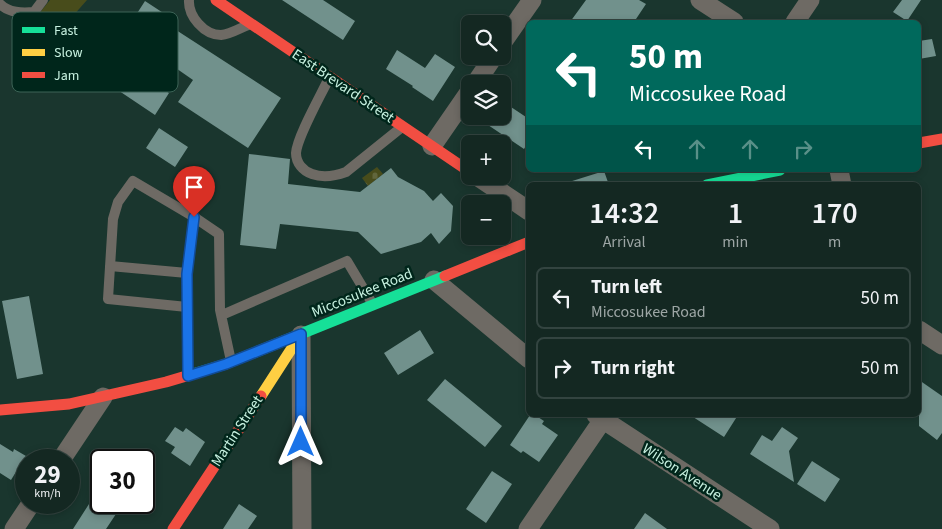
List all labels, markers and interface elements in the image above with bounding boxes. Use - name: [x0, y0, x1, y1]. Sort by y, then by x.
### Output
- legend: [12, 12, 178, 92]
- map controls: [461, 15, 511, 245]
- button: search: [461, 15, 511, 65]
- text: Fast: [54, 21, 78, 41]
- text: 50 m: [629, 32, 703, 82]
- icon: left: [546, 40, 611, 105]
- text: Slow: [54, 43, 83, 63]
- street label: East Brevard Street: [288, 44, 398, 128]
- text: Jam: [54, 66, 79, 86]
- button: layers: [461, 75, 511, 125]
- text: Miccosukee Road: [629, 78, 787, 110]
- button: +: [461, 135, 511, 185]
- icon: left: [630, 135, 658, 163]
- icon: ahead: [683, 135, 711, 163]
- icon: ahead: [736, 135, 764, 163]
- icon: right: [789, 135, 817, 163]
- pin: [173, 166, 215, 217]
- icon: arrive: [180, 173, 208, 201]
- text: 14:32: [589, 192, 659, 235]
- text: 1: [728, 192, 743, 235]
- text: 170: [812, 192, 858, 235]
- button: −: [461, 195, 511, 245]
- text: Arrival: [603, 231, 646, 253]
- text: min: [722, 231, 748, 253]
- text: m: [828, 231, 841, 253]
- street label: Miccosukee Road: [308, 263, 416, 323]
- text: Turn left: [591, 274, 662, 301]
- icon: left: [548, 284, 576, 312]
- text: 50 m: [861, 285, 899, 312]
- text: Miccosukee Road: [591, 301, 706, 323]
- icon: right: [548, 354, 576, 382]
- text: Turn right: [591, 355, 675, 382]
- text: 50 m: [861, 355, 899, 382]
- street label: Martin Street: [206, 391, 268, 471]
- position arrow: [274, 415, 326, 467]
- street label: Wilson Avenue: [638, 438, 726, 506]
- speed limit sign: 30: [90, 449, 155, 514]
- text: 29: [34, 457, 61, 493]
- text: km/h: [34, 485, 61, 502]

